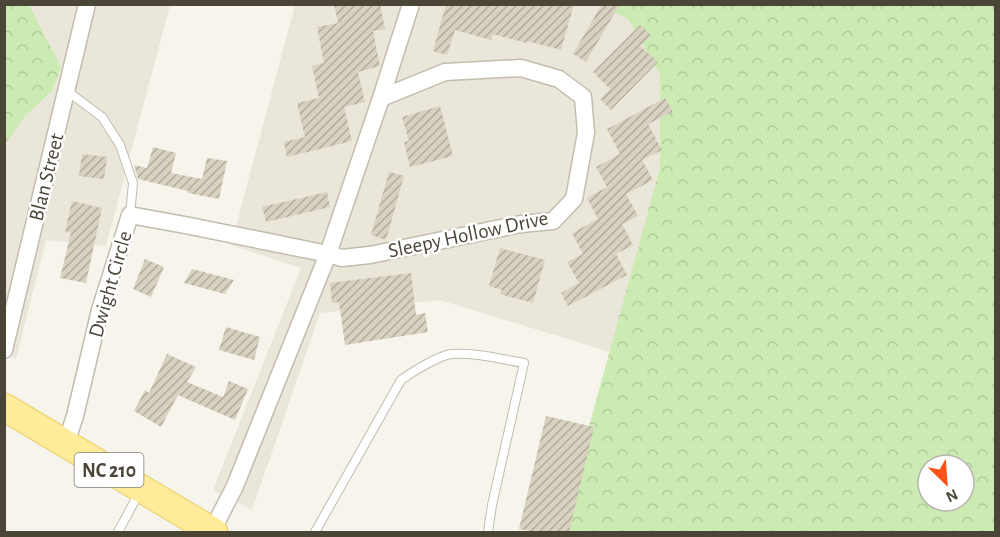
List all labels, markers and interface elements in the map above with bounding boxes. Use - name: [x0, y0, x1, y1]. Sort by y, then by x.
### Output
- street label: Blan Street: [25, 131, 68, 223]
- street label: Sleepy Hollow Drive: [386, 207, 550, 262]
- street label: Dwight Circle: [85, 228, 136, 340]
- road number: NC 210: [74, 453, 144, 487]
- north arrow: [916, 453, 976, 513]
- text: N: [943, 486, 960, 505]

